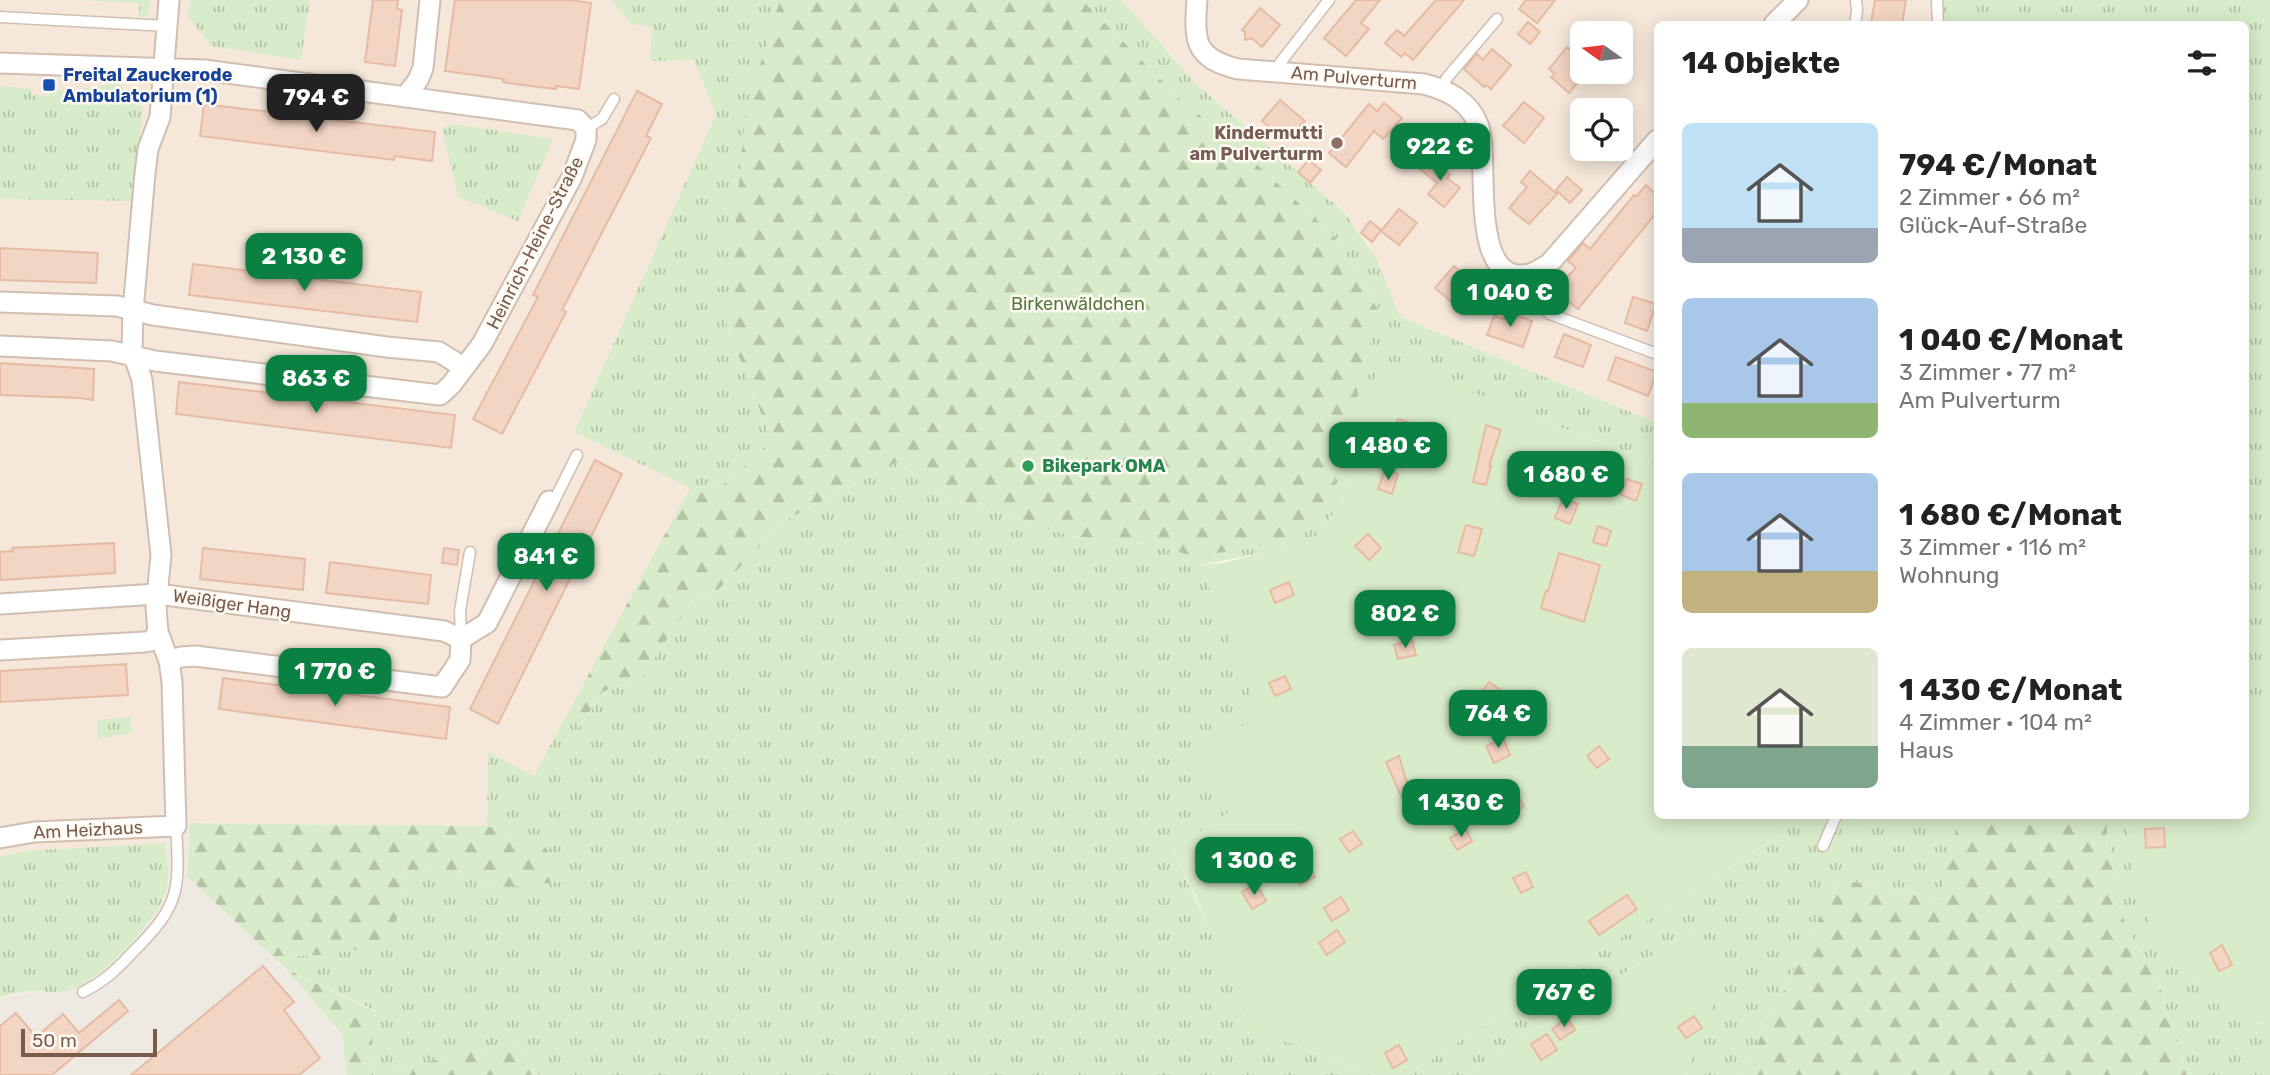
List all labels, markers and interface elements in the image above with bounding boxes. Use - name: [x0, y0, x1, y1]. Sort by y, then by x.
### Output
- north arrow: [1570, 21, 1633, 84]
- map controls: [1570, 21, 1633, 161]
- icon: filters: [2183, 44, 2221, 82]
- text: 14 Objekte: [1682, 45, 1840, 81]
- street label: Am Pulverturm: [1290, 62, 1418, 94]
- place label: Freital Zauckerode Ambulatorium (1): [63, 64, 233, 107]
- pin: 794 €: [267, 74, 365, 134]
- marker: Freital Zauckerode Ambulatorium (1): [41, 77, 57, 93]
- text: 794 €: [283, 83, 349, 111]
- button: locate: [1570, 98, 1633, 161]
- place label: Kindermutti am Pulverturm: [1189, 122, 1323, 165]
- pin: 922 €: [1391, 124, 1489, 183]
- text: 922 €: [1406, 132, 1474, 160]
- marker: Kindermutti am Pulverturm: [1329, 135, 1345, 151]
- text: 794 €/Monat: [1899, 147, 2097, 183]
- icon: home: [1738, 151, 1822, 235]
- street label: Heinrich-Heine-Straße: [482, 153, 588, 333]
- text: 2 Zimmer · 66 m²: [1899, 183, 2080, 211]
- text: Glück-Auf-Straße: [1899, 211, 2087, 239]
- pin: 2 130 €: [239, 233, 369, 293]
- text: 2 130 €: [261, 242, 347, 270]
- pin: 1 040 €: [1445, 270, 1575, 329]
- text: 1 040 €: [1467, 278, 1553, 306]
- park label: Birkenwäldchen: [1011, 293, 1145, 315]
- text: 1 040 €/Monat: [1899, 322, 2123, 358]
- icon: home: [1738, 326, 1822, 410]
- pin: 863 €: [267, 356, 365, 415]
- text: 3 Zimmer · 77 m²: [1899, 358, 2076, 386]
- text: 863 €: [282, 364, 350, 392]
- text: Am Pulverturm: [1899, 386, 2061, 414]
- pin: 1 480 €: [1323, 422, 1453, 482]
- text: 1 480 €: [1345, 431, 1431, 459]
- pin: 1 680 €: [1501, 452, 1631, 511]
- place label: Bikepark OMA: [1042, 455, 1166, 477]
- marker: Bikepark OMA: [1020, 458, 1036, 474]
- text: 1 680 €: [1523, 460, 1609, 488]
- text: 1 680 €/Monat: [1899, 497, 2122, 533]
- icon: home: [1738, 501, 1822, 585]
- text: 3 Zimmer · 116 m²: [1899, 533, 2086, 561]
- pin: 841 €: [497, 534, 595, 593]
- text: 841 €: [513, 542, 579, 570]
- text: Wohnung: [1899, 561, 2000, 589]
- street label: Weißiger Hang: [171, 585, 293, 623]
- pin: 802 €: [1356, 590, 1454, 650]
- text: 802 €: [1370, 599, 1440, 627]
- pin: 1 770 €: [270, 648, 400, 708]
- text: 1 770 €: [294, 657, 376, 685]
- text: 1 430 €/Monat: [1899, 672, 2122, 708]
- icon: home: [1738, 676, 1822, 760]
- pin: 764 €: [1449, 690, 1547, 750]
- text: 764 €: [1465, 699, 1531, 727]
- text: 4 Zimmer · 104 m²: [1899, 708, 2092, 736]
- text: Haus: [1899, 736, 1954, 764]
- pin: 1 430 €: [1396, 780, 1526, 839]
- text: 1 430 €: [1418, 788, 1504, 816]
- street label: Am Heizhaus: [33, 816, 143, 844]
- pin: 1 300 €: [1189, 838, 1319, 897]
- text: 1 300 €: [1211, 846, 1297, 874]
- pin: 767 €: [1515, 970, 1613, 1029]
- text: 767 €: [1533, 978, 1595, 1006]
- scale bar: [21, 1026, 158, 1058]
- text: 50 m: [32, 1029, 77, 1052]

